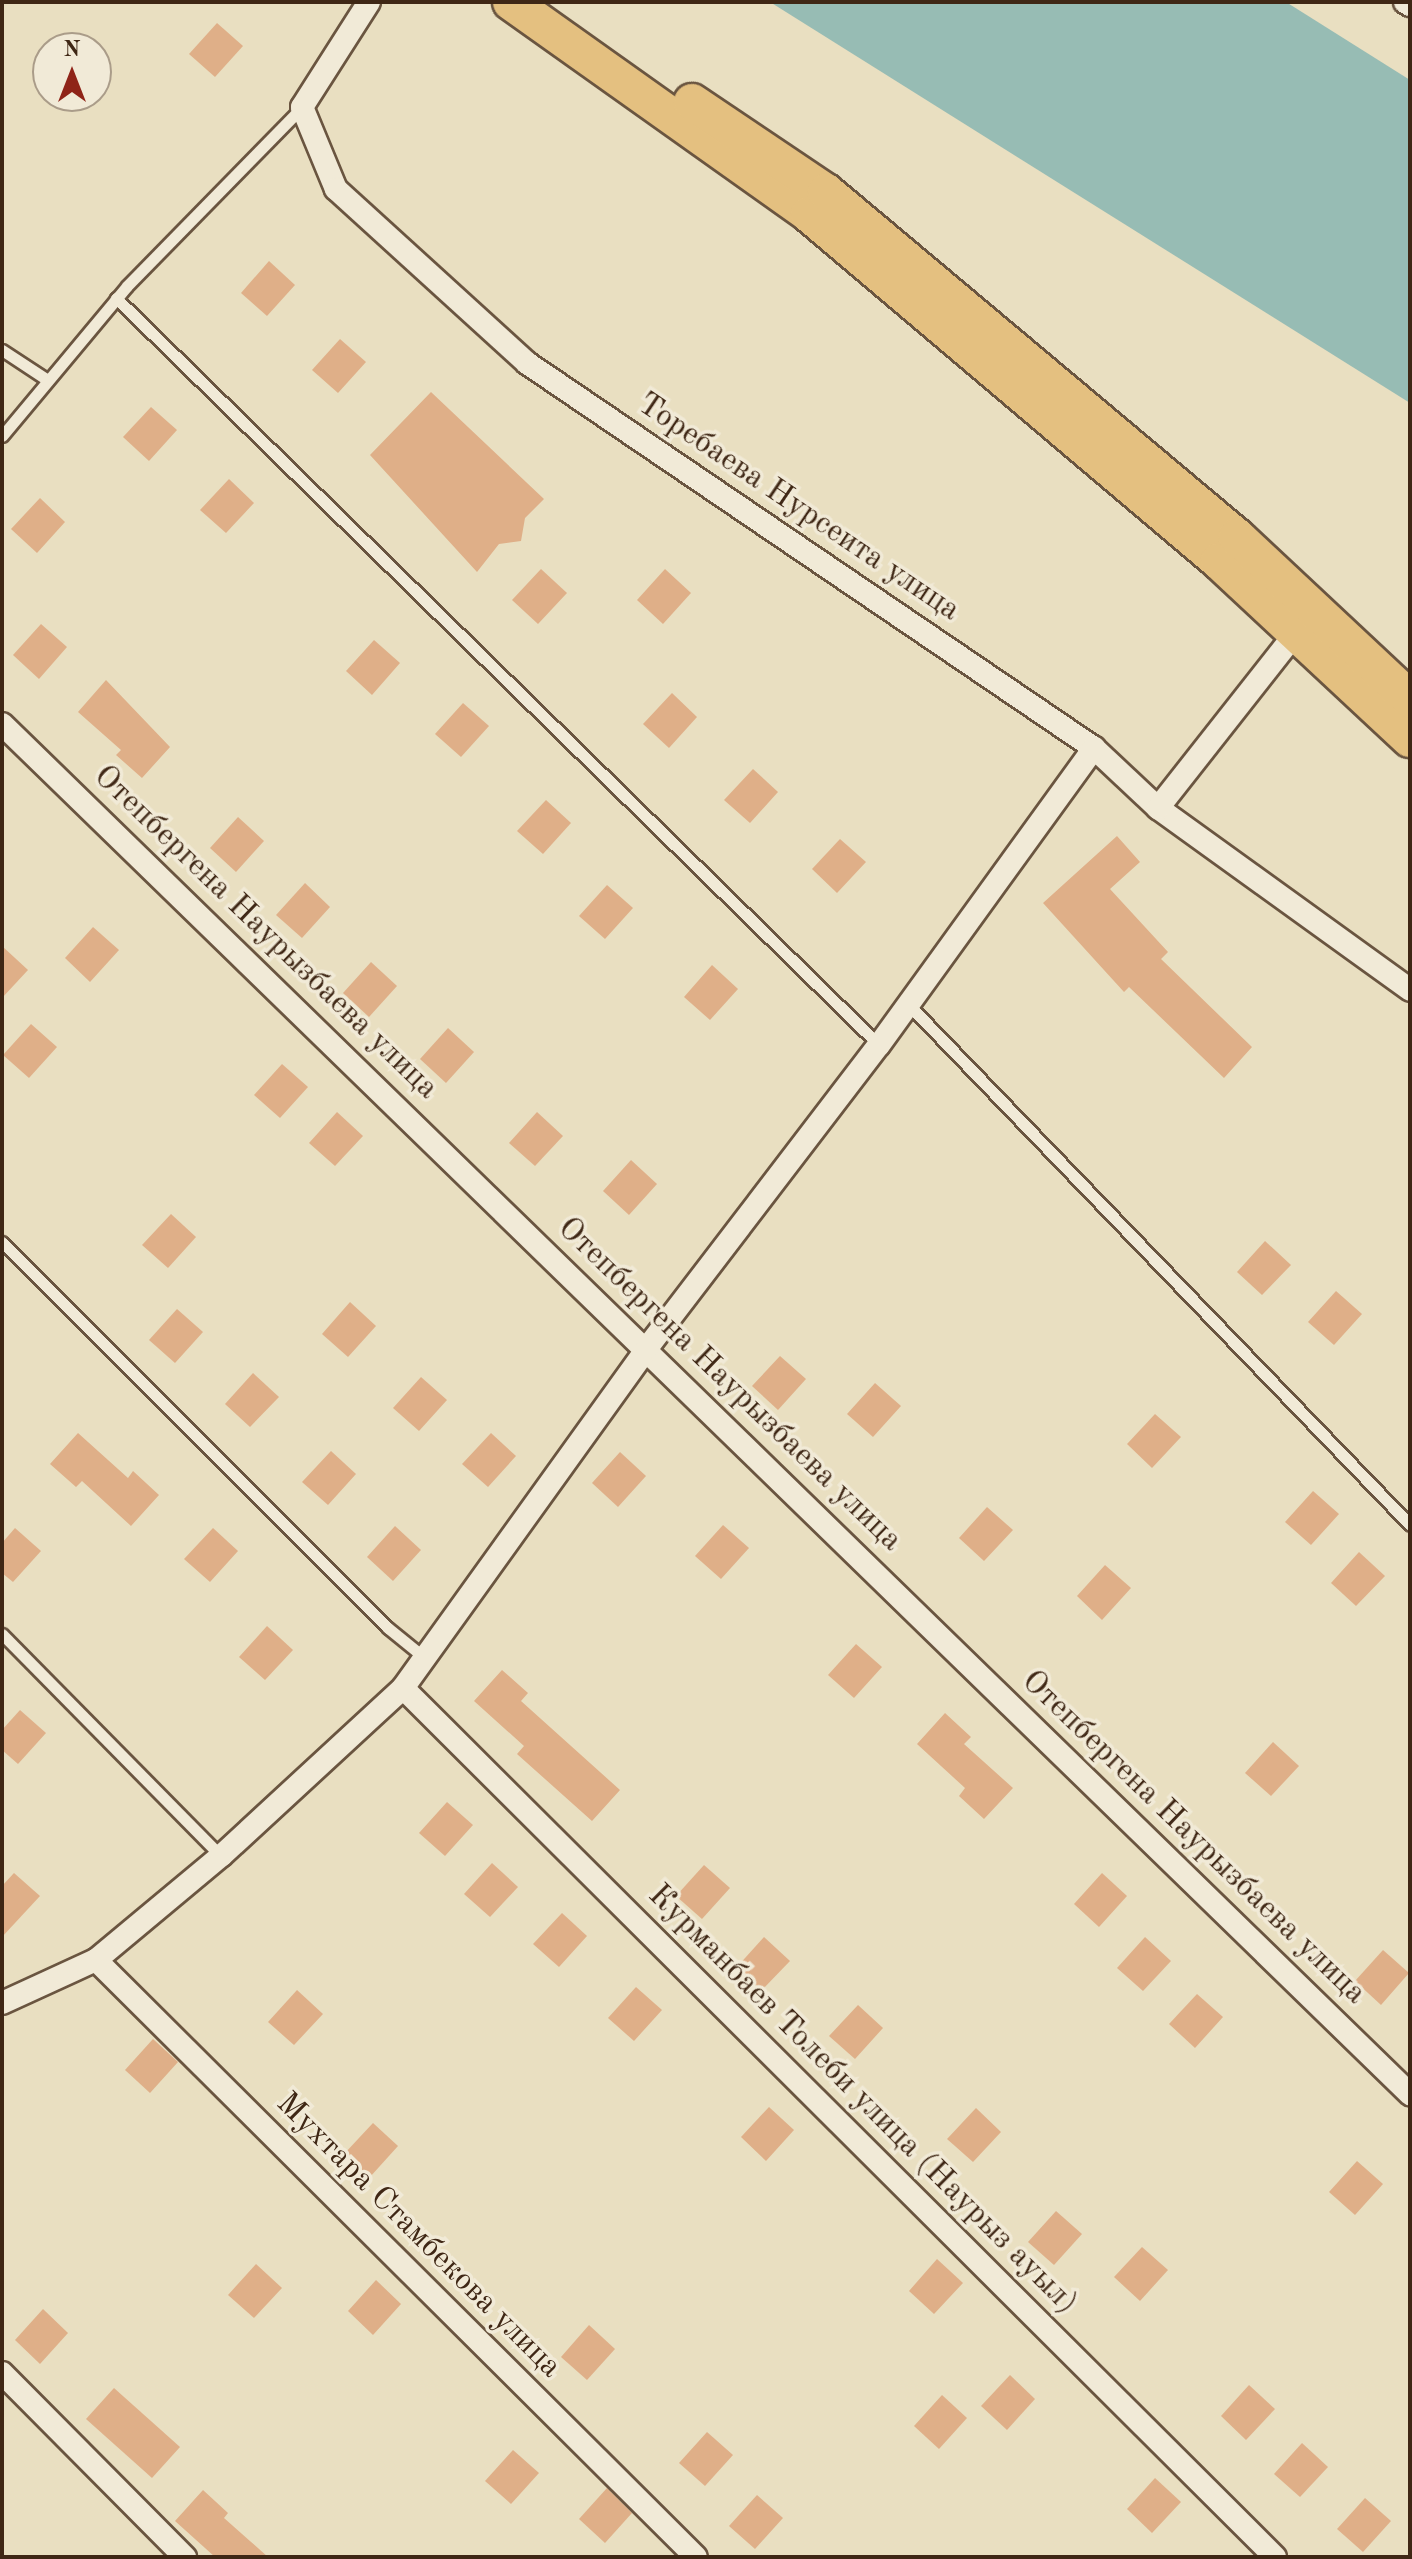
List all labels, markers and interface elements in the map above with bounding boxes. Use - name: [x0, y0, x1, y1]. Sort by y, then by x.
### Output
- north arrow: [32, 32, 112, 112]
- text: N: [64, 39, 80, 61]
- street label: Торебаева Нурсеита улица: [629, 386, 967, 630]
- street label: Отепбергена Наурызбаева улица: [85, 758, 445, 1108]
- street label: Отепбергена Наурызбаева улица: [549, 1210, 909, 1560]
- street label: Отепбергена Наурызбаева улица: [1013, 1663, 1373, 2013]
- street label: Курманбаев Толеби улица (Наурыз ауыл): [639, 1877, 1085, 2323]
- street label: Мухтара Стамбекова улица: [267, 2085, 569, 2387]

